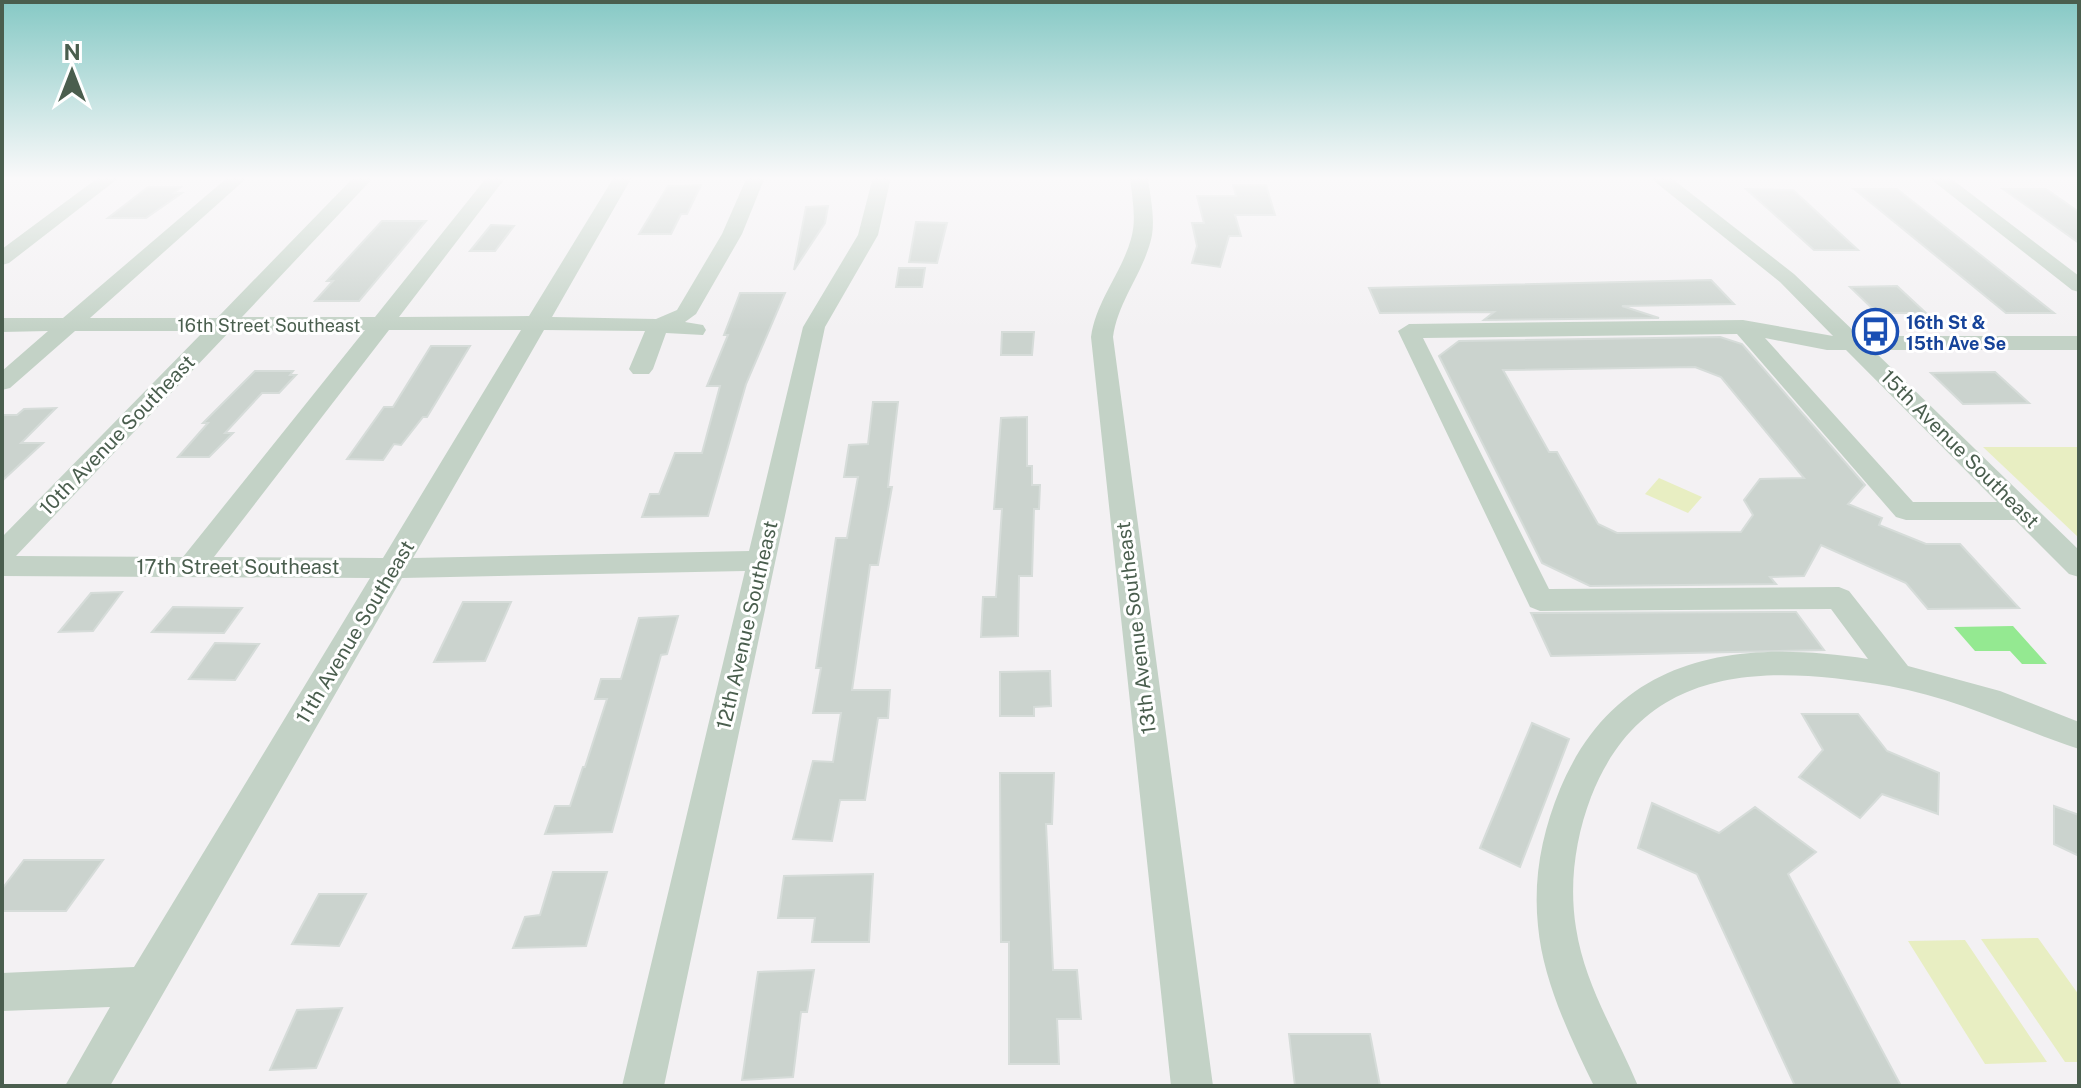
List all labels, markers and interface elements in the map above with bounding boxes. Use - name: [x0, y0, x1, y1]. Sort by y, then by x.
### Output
- north arrow: [32, 32, 112, 112]
- text: N: [63, 39, 81, 65]
- bus stop icon: 16th St & 15th Ave Se: [1851, 308, 1899, 356]
- place label: 16th St & 15th Ave Se: [1906, 312, 2006, 354]
- street label: 16th Street Southeast: [177, 315, 361, 336]
- street label: 10th Avenue Southeast: [34, 350, 200, 520]
- street label: 15th Avenue Southeast: [1876, 365, 2044, 533]
- street label: 12th Avenue Southeast: [711, 518, 783, 732]
- street label: 13th Avenue Southeast: [1111, 520, 1161, 736]
- street label: 11th Avenue Southeast: [291, 536, 419, 728]
- street label: 17th Street Southeast: [136, 555, 340, 579]

